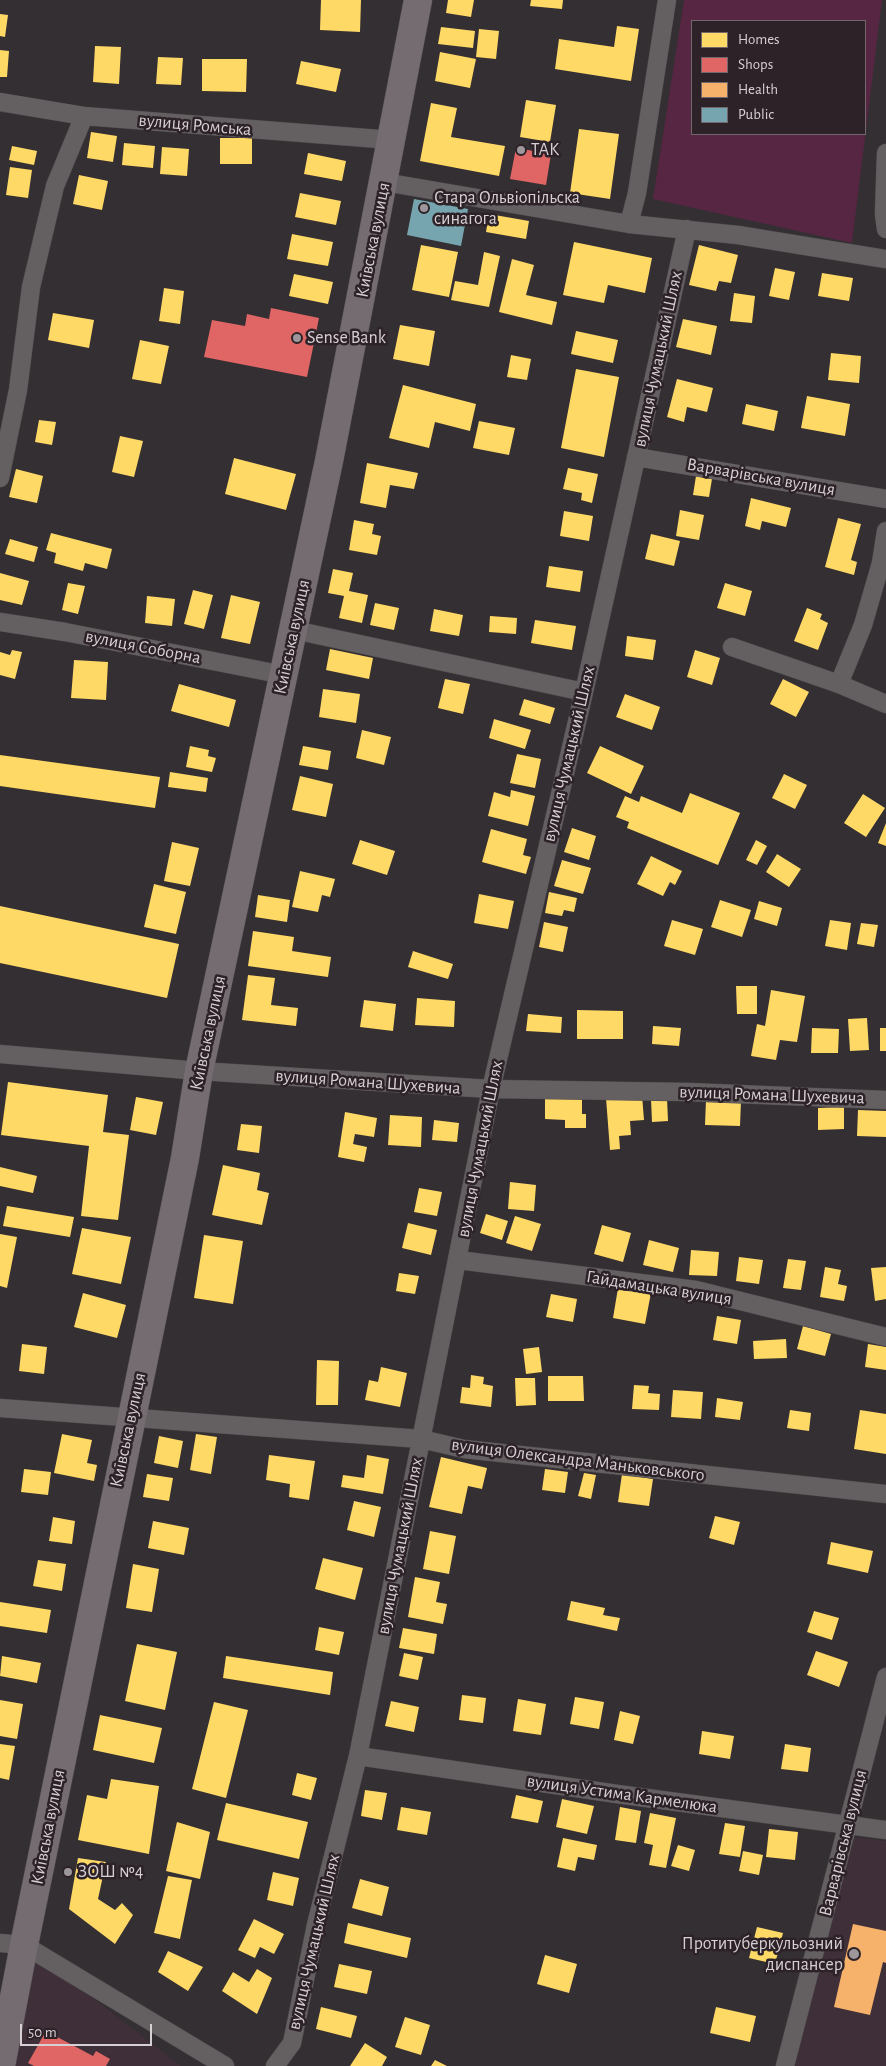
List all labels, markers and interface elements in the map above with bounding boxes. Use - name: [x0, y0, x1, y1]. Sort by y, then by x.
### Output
- legend: [691, 20, 866, 135]
- text: Homes: [738, 32, 780, 47]
- text: Shops: [738, 57, 773, 72]
- text: Health: [738, 82, 778, 97]
- text: Public: [738, 107, 774, 122]
- street label: вулиця Ромська: [138, 109, 252, 141]
- place label: ТАК: [531, 139, 560, 161]
- marker: ТАК: [515, 144, 527, 156]
- street label: Київська вулиця: [351, 180, 395, 300]
- place label: Стара Ольвіопільска синагога: [434, 187, 580, 230]
- marker: Стара Ольвіопільска синагога: [418, 202, 430, 214]
- street label: вулиця Чумацький Шлях: [629, 269, 687, 449]
- place label: Sense Bank: [307, 327, 386, 349]
- marker: Sense Bank: [291, 332, 303, 344]
- street label: Варварівська вулиця: [685, 453, 837, 501]
- street label: Київська вулиця: [269, 578, 315, 696]
- street label: вулиця Соборна: [83, 625, 203, 669]
- street label: вулиця Чумацький Шлях: [538, 664, 600, 844]
- street label: Київська вулиця: [185, 974, 231, 1092]
- street label: вулиця Чумацький Шлях: [452, 1059, 508, 1239]
- street label: вулиця Романа Шухевича: [275, 1065, 461, 1099]
- street label: вулиця Романа Шухевича: [679, 1081, 865, 1109]
- street label: Гайдамацька вулиця: [585, 1266, 733, 1310]
- street label: Київська вулиця: [105, 1371, 151, 1489]
- street label: вулиця Олександра Маньковського: [450, 1434, 706, 1486]
- street label: вулиця Чумацький Шлях: [372, 1456, 428, 1636]
- street label: Київська вулиця: [26, 1767, 70, 1887]
- street label: Варварівська вулиця: [814, 1767, 872, 1919]
- street label: вулиця Устима Кармелюка: [525, 1770, 719, 1818]
- street label: вулиця Чумацький Шлях: [283, 1852, 345, 2032]
- place label: ЗОШ №4: [78, 1861, 143, 1883]
- marker: ЗОШ №4: [62, 1866, 74, 1878]
- place label: Протитуберкульозний диспансер: [682, 1933, 843, 1976]
- marker: Протитуберкульозний диспансер: [847, 1947, 861, 1961]
- scale bar: [22, 2014, 155, 2046]
- text: 50 m: [28, 2025, 57, 2040]

